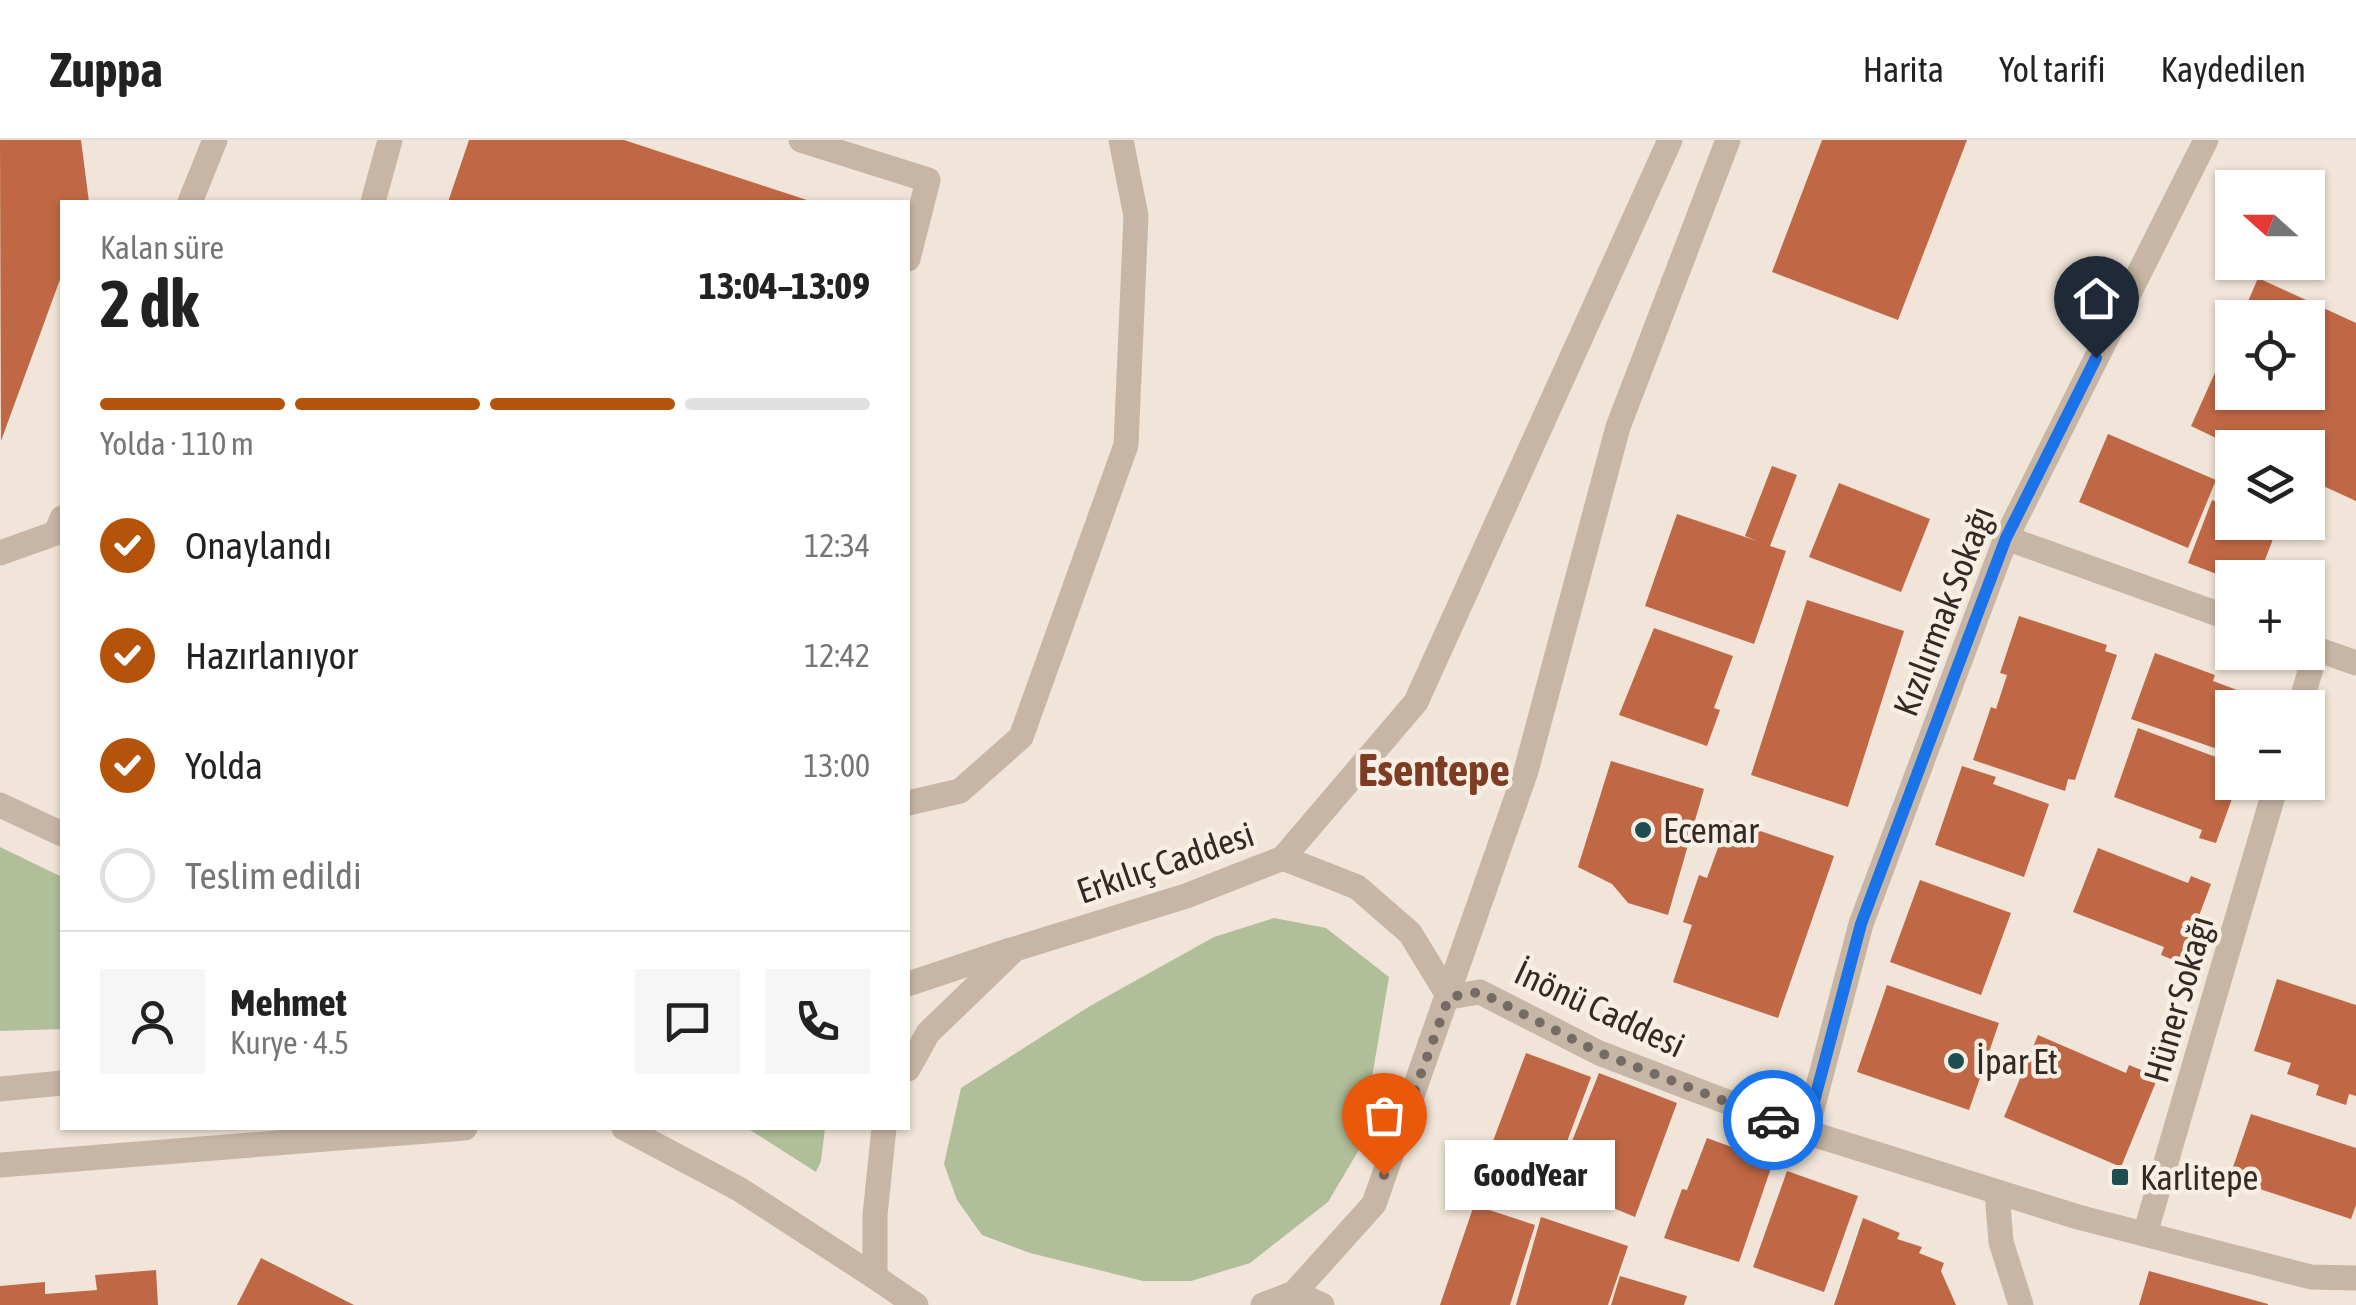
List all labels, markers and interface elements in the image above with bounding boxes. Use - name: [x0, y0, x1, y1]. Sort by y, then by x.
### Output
- text: Zuppa: [50, 42, 163, 97]
- text: Harita: [1863, 49, 1944, 89]
- text: Yol tarifi: [1999, 49, 2105, 89]
- text: Kaydedilen: [2160, 49, 2306, 89]
- north arrow: [2215, 170, 2325, 280]
- map controls: [2215, 170, 2325, 800]
- text: Kalan süre: [100, 229, 224, 266]
- pin: [2054, 256, 2139, 359]
- text: 13:04–13:09: [699, 264, 870, 307]
- text: 2 dk: [100, 266, 199, 341]
- icon: home: [2069, 271, 2124, 326]
- button: locate: [2215, 300, 2325, 410]
- text: Yolda · 110 m: [100, 425, 254, 462]
- button: layers: [2215, 430, 2325, 540]
- street label: Kızılırmak Sokağı: [1885, 501, 2001, 721]
- icon: check: [100, 518, 155, 573]
- text: Onaylandı: [185, 524, 332, 567]
- text: 12:34: [804, 527, 870, 564]
- button: +: [2215, 560, 2325, 670]
- icon: check: [100, 628, 155, 683]
- text: Hazırlanıyor: [185, 634, 358, 677]
- text: 12:42: [804, 637, 870, 674]
- button: −: [2215, 690, 2325, 800]
- icon: check: [100, 738, 155, 793]
- text: Yolda: [185, 744, 263, 787]
- district label: Esentepe: [1358, 744, 1510, 796]
- text: 13:00: [804, 747, 870, 784]
- place label: Ecemar: [1663, 810, 1759, 850]
- street label: Erkılıç Caddesi: [1071, 813, 1259, 911]
- marker: Ecemar: [1632, 819, 1654, 841]
- text: Teslim edildi: [185, 854, 362, 897]
- street label: Hüner Sokağı: [2135, 911, 2221, 1087]
- street label: İnönü Caddesi: [1509, 951, 1691, 1065]
- button: person: [100, 969, 205, 1074]
- button: chat: [635, 969, 740, 1074]
- button: phone: [765, 969, 870, 1074]
- text: Mehmet: [230, 981, 347, 1024]
- text: Kurye · 4.5: [230, 1024, 349, 1061]
- place label: İpar Et: [1976, 1041, 2058, 1081]
- marker: İpar Et: [1945, 1050, 1967, 1072]
- courier: [1723, 1070, 1823, 1170]
- pin: [1342, 1073, 1427, 1176]
- icon: bag: [1357, 1088, 1412, 1143]
- icon: car: [1746, 1093, 1801, 1148]
- callout: GoodYear: [1444, 1140, 1614, 1210]
- text: GoodYear: [1473, 1156, 1587, 1193]
- place label: Karlitepe: [2140, 1157, 2258, 1197]
- marker: Karlitepe: [2109, 1166, 2131, 1188]

